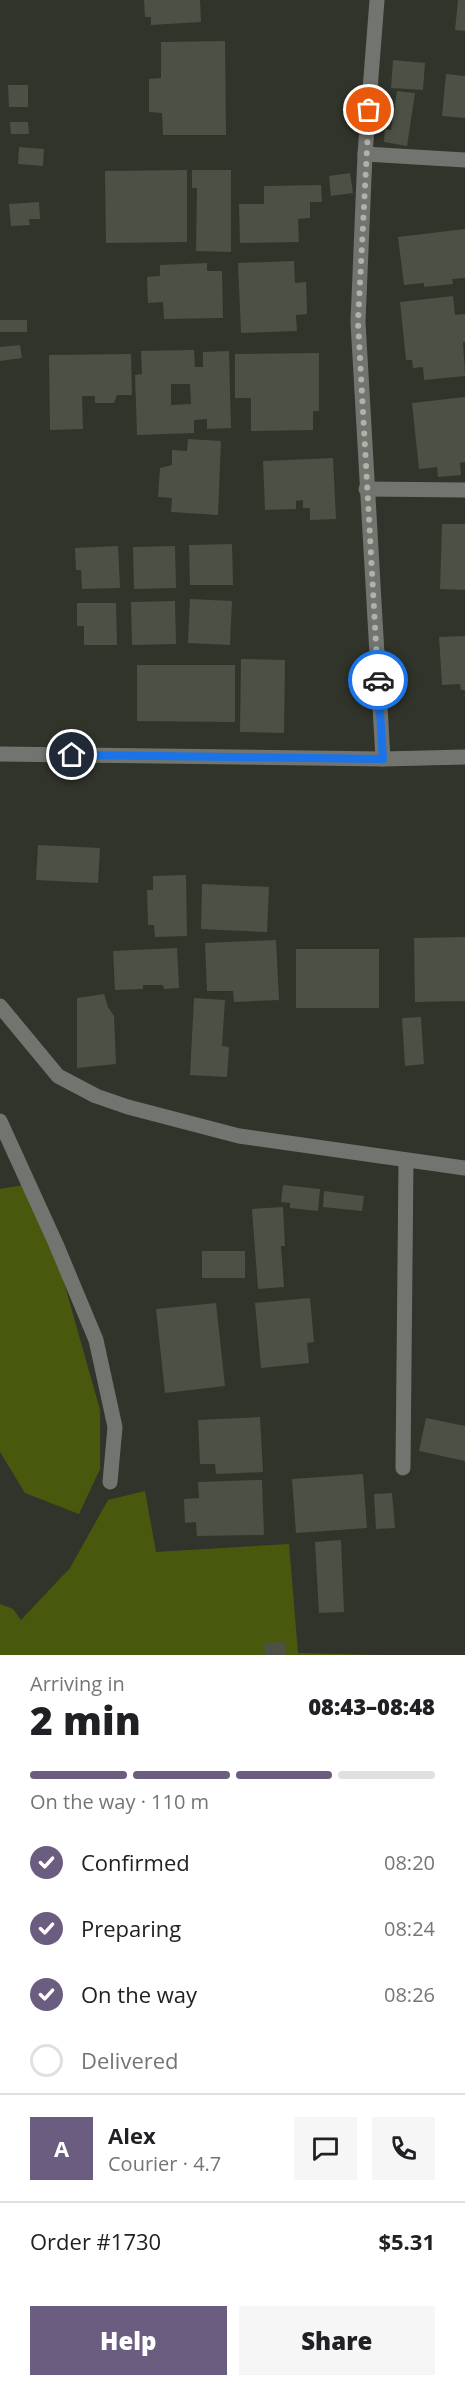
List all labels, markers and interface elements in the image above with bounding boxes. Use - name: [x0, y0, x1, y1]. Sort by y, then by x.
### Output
- pin: [343, 84, 394, 135]
- icon: bag: [352, 93, 385, 126]
- courier: [348, 650, 408, 710]
- icon: car: [362, 664, 395, 697]
- pin: [46, 729, 97, 780]
- icon: home: [55, 738, 88, 771]
- text: Arriving in: [30, 1670, 125, 1697]
- text: 08:43–08:48: [308, 1691, 435, 1721]
- text: 2 min: [30, 1693, 141, 1746]
- text: On the way · 110 m: [30, 1788, 209, 1815]
- icon: check: [30, 1846, 63, 1879]
- text: Confirmed: [81, 1847, 190, 1877]
- text: 08:20: [384, 1849, 435, 1876]
- icon: check: [30, 1912, 63, 1945]
- text: Preparing: [81, 1913, 181, 1943]
- text: 08:24: [384, 1915, 435, 1942]
- icon: check: [30, 1978, 63, 2011]
- text: On the way: [81, 1979, 197, 2009]
- text: 08:26: [384, 1981, 435, 2008]
- text: Delivered: [81, 2045, 179, 2075]
- button: chat: [294, 2117, 357, 2180]
- button: phone: [372, 2117, 435, 2180]
- text: Alex: [108, 2120, 156, 2150]
- text: A: [54, 2133, 69, 2163]
- text: Courier · 4.7: [108, 2150, 221, 2177]
- text: Order #1730: [30, 2226, 161, 2256]
- text: $5.31: [378, 2226, 435, 2256]
- button: Help: [30, 2306, 227, 2375]
- button: Share: [239, 2306, 435, 2375]

